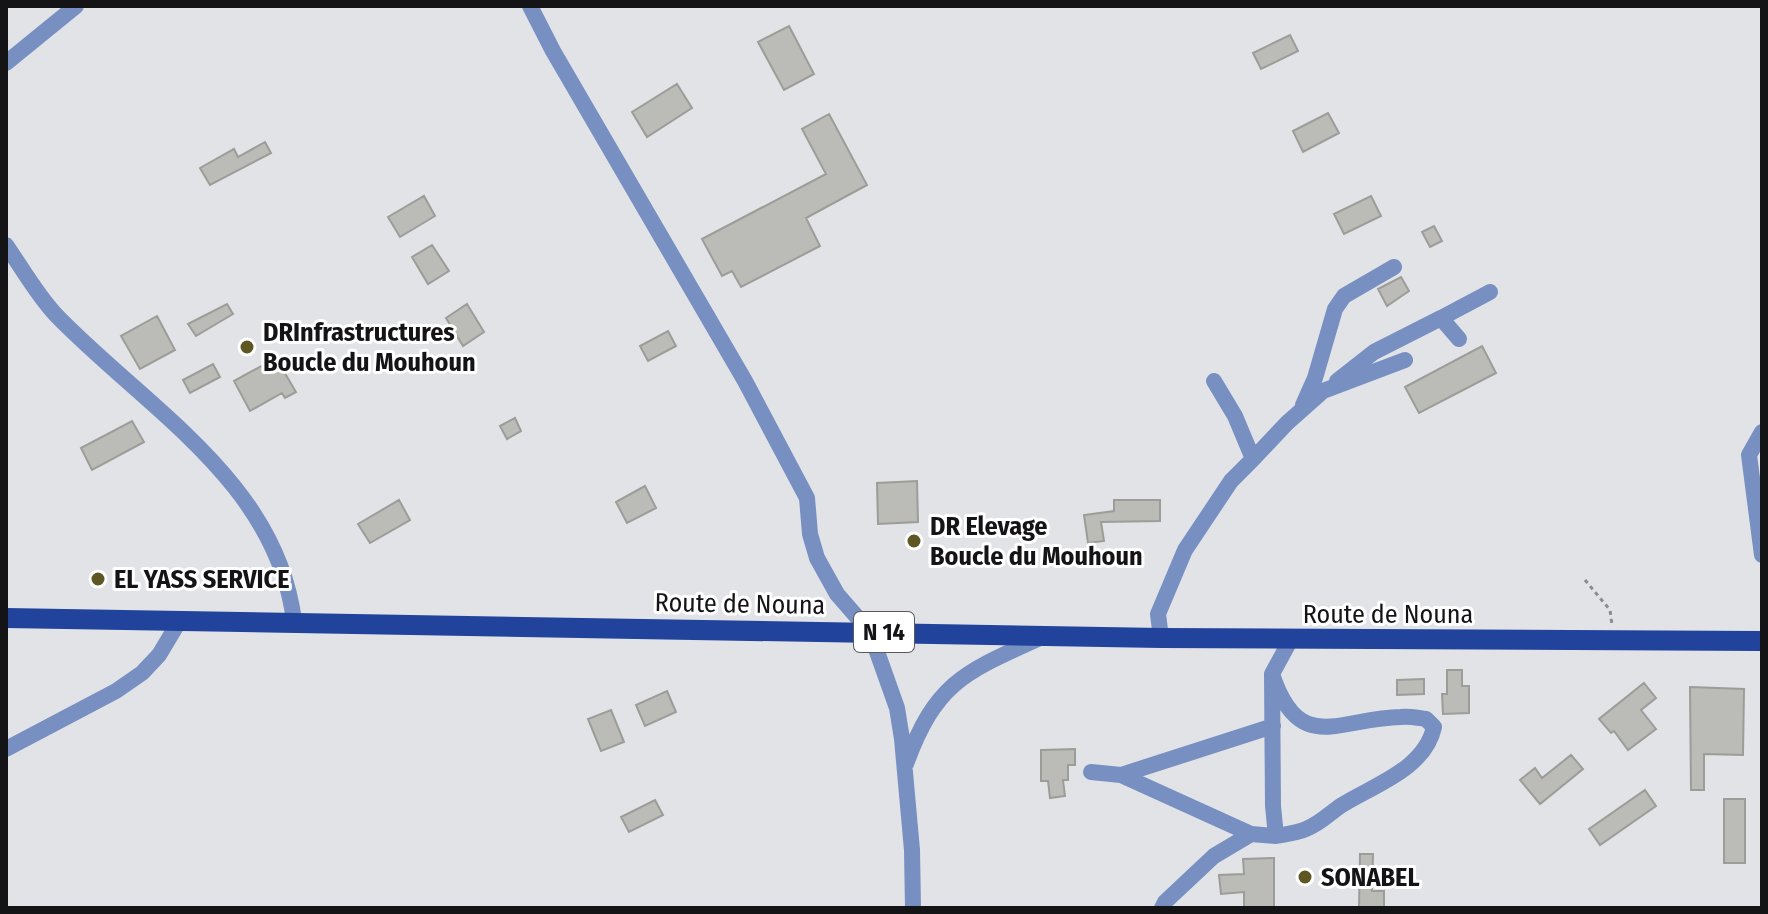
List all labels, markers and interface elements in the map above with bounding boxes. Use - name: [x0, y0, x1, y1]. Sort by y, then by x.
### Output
- place label: DRInfrastructures Boucle du Mouhoun: [263, 317, 476, 378]
- marker: DRInfrastructures Boucle du Mouhoun: [238, 338, 256, 356]
- place label: DR Elevage Boucle du Mouhoun: [930, 511, 1143, 572]
- marker: DR Elevage Boucle du Mouhoun: [905, 532, 923, 550]
- place label: EL YASS SERVICE: [114, 564, 289, 595]
- marker: EL YASS SERVICE: [89, 570, 107, 588]
- street label: Route de Nouna: [654, 587, 826, 621]
- street label: Route de Nouna: [1303, 599, 1473, 630]
- road number: N 14: [854, 612, 914, 652]
- place label: SONABEL: [1321, 862, 1420, 893]
- marker: SONABEL: [1296, 868, 1314, 886]

